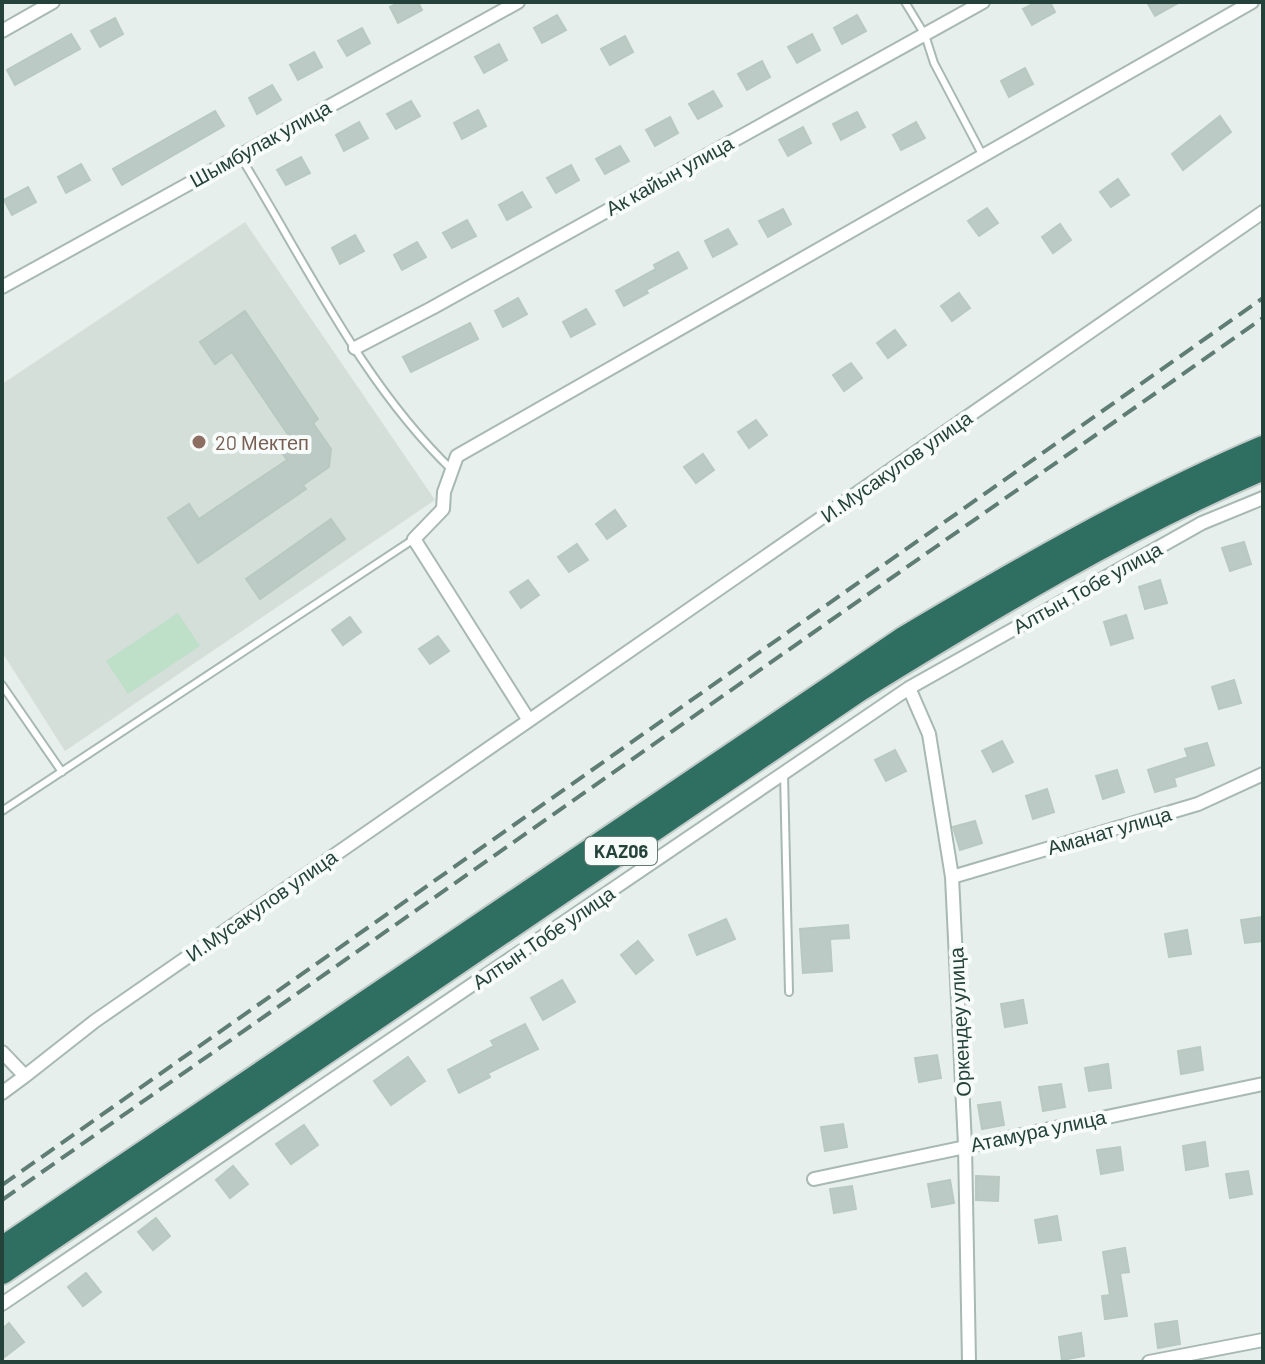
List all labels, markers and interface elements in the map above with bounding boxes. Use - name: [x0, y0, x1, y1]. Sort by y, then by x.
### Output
- street label: Шымбулак улица: [185, 94, 335, 192]
- street label: Ак кайын улица: [601, 130, 738, 220]
- street label: И.Мусакулов улица: [816, 404, 977, 527]
- place label: 20 Мектеп: [215, 430, 309, 454]
- marker: 20 Мектеп: [190, 433, 208, 451]
- street label: Алтын Тобе улица: [1008, 536, 1166, 638]
- street label: Аманат улица: [1044, 801, 1175, 859]
- road number: KАZ06: [585, 837, 657, 865]
- street label: И.Мусакулов улица: [181, 843, 342, 966]
- street label: Алтын Тобе улица: [467, 880, 620, 994]
- street label: Оркендеу улица: [943, 946, 975, 1097]
- street label: Атамура улица: [968, 1104, 1109, 1156]

